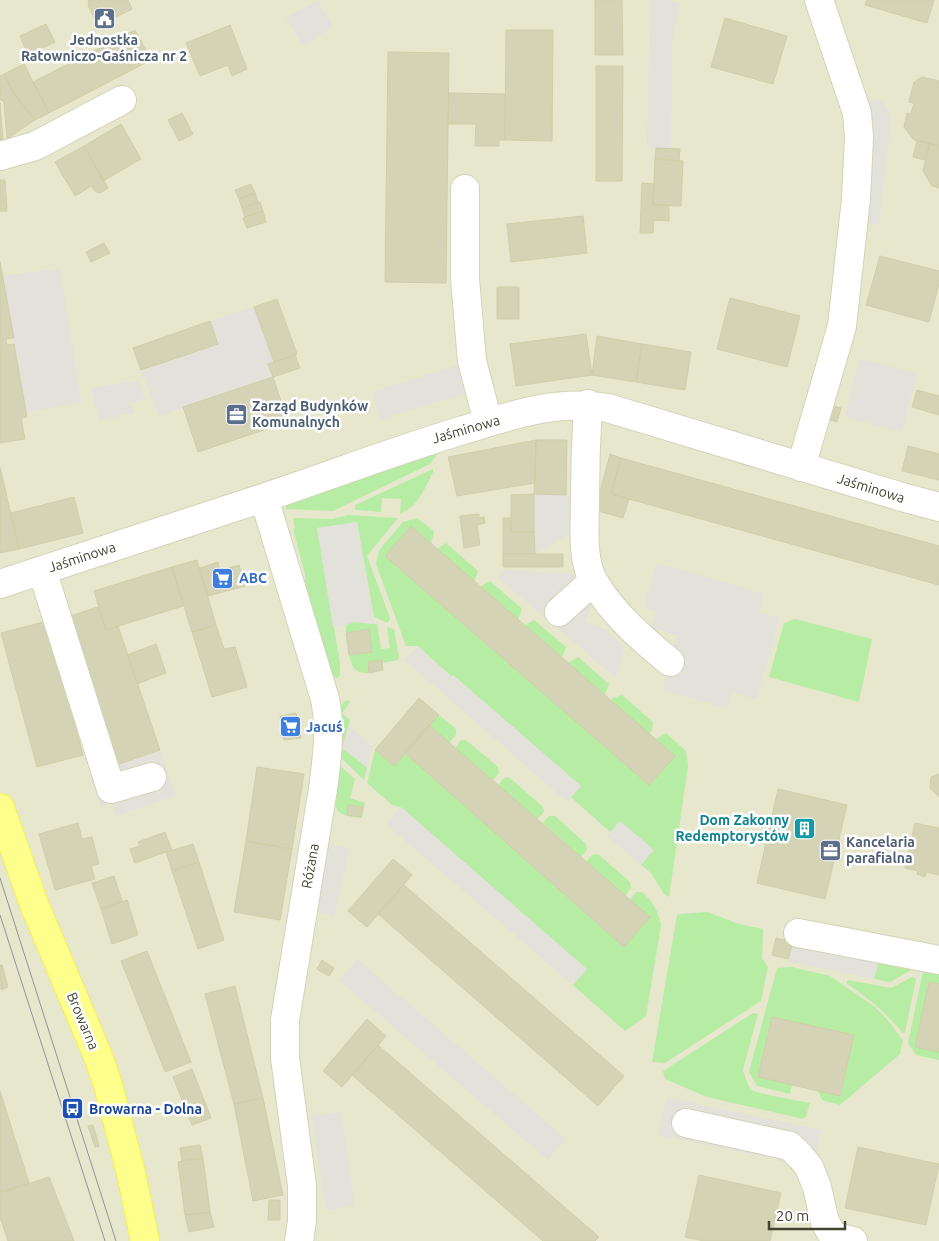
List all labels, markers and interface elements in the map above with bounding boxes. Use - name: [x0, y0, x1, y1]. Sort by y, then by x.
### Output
- public building icon: Jednostka Ratowniczo-Gaśnicza nr 2: [92, 6, 116, 30]
- place label: Jednostka Ratowniczo-Gaśnicza nr 2: [21, 32, 187, 64]
- place label: Zarząd Budynków Komunalnych: [252, 398, 368, 430]
- office icon: Zarząd Budynków Komunalnych: [224, 402, 248, 426]
- street label: Jaśminowa: [430, 412, 502, 446]
- street label: Jaśminowa: [835, 470, 907, 506]
- street label: Jaśminowa: [46, 539, 118, 575]
- supermarket icon: ABC: [211, 566, 235, 590]
- place label: ABC: [239, 570, 267, 586]
- supermarket icon: Jacuś: [278, 715, 302, 739]
- place label: Jacuś: [306, 719, 343, 735]
- place label: Dom Zakonny Redemptorystów: [676, 812, 790, 844]
- building icon: Dom Zakonny Redemptorystów: [793, 816, 817, 840]
- place label: Kancelaria parafialna: [846, 834, 915, 866]
- office icon: Kancelaria parafialna: [818, 838, 842, 862]
- street label: Różana: [298, 842, 322, 890]
- street label: Browarna: [64, 990, 102, 1052]
- bus stop icon: Browarna - Dolna: [61, 1097, 85, 1121]
- place label: Browarna - Dolna: [89, 1101, 202, 1117]
- scale bar: [769, 1198, 845, 1230]
- text: 20 m: [776, 1207, 809, 1224]

